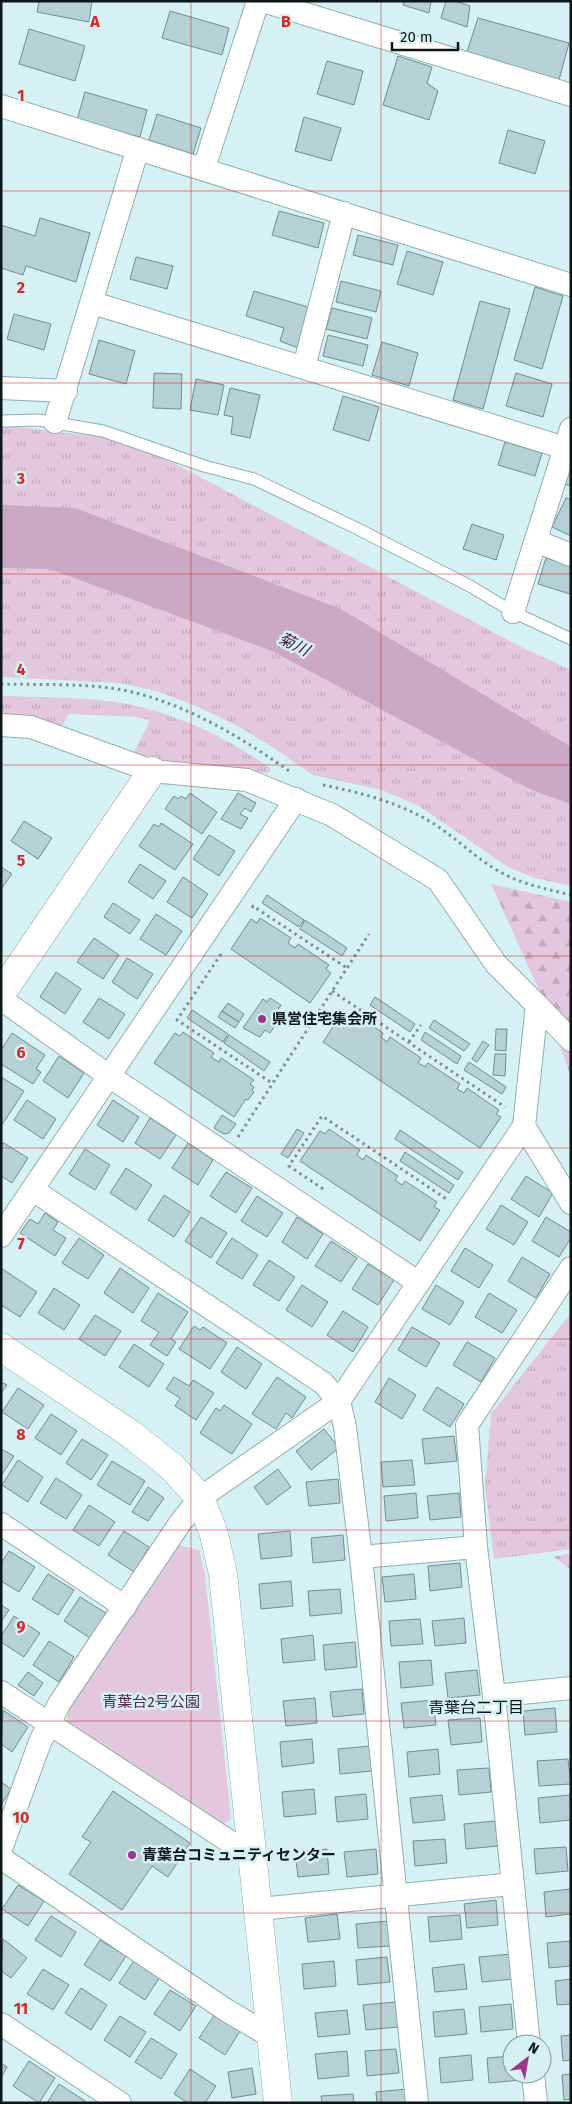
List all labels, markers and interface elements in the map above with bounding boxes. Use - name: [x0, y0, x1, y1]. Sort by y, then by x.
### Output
- text: A: [89, 12, 100, 31]
- text: B: [281, 12, 291, 31]
- scale bar: [392, 20, 458, 52]
- text: 20 m: [400, 28, 433, 46]
- text: 1: [17, 86, 25, 105]
- text: 2: [17, 278, 25, 297]
- text: 3: [16, 469, 25, 488]
- water label: 菊川: [275, 628, 314, 661]
- text: 4: [16, 660, 26, 679]
- text: 5: [17, 851, 26, 870]
- place label: 県営住宅集会所: [272, 1010, 377, 1028]
- marker: 県営住宅集会所: [256, 1013, 268, 1025]
- text: 6: [16, 1043, 26, 1062]
- text: 7: [17, 1234, 25, 1253]
- text: 8: [16, 1425, 26, 1444]
- text: 9: [17, 1617, 26, 1636]
- park label: 青葉台2号公園: [102, 1693, 200, 1711]
- district label: 青葉台二丁目: [428, 1698, 524, 1717]
- text: 10: [13, 1808, 29, 1827]
- place label: 青葉台コミュニティセンター: [142, 1846, 336, 1864]
- marker: 青葉台コミュニティセンター: [126, 1849, 138, 1861]
- text: 11: [14, 1999, 28, 2018]
- north arrow: [502, 2034, 552, 2084]
- text: N: [525, 2039, 542, 2058]

